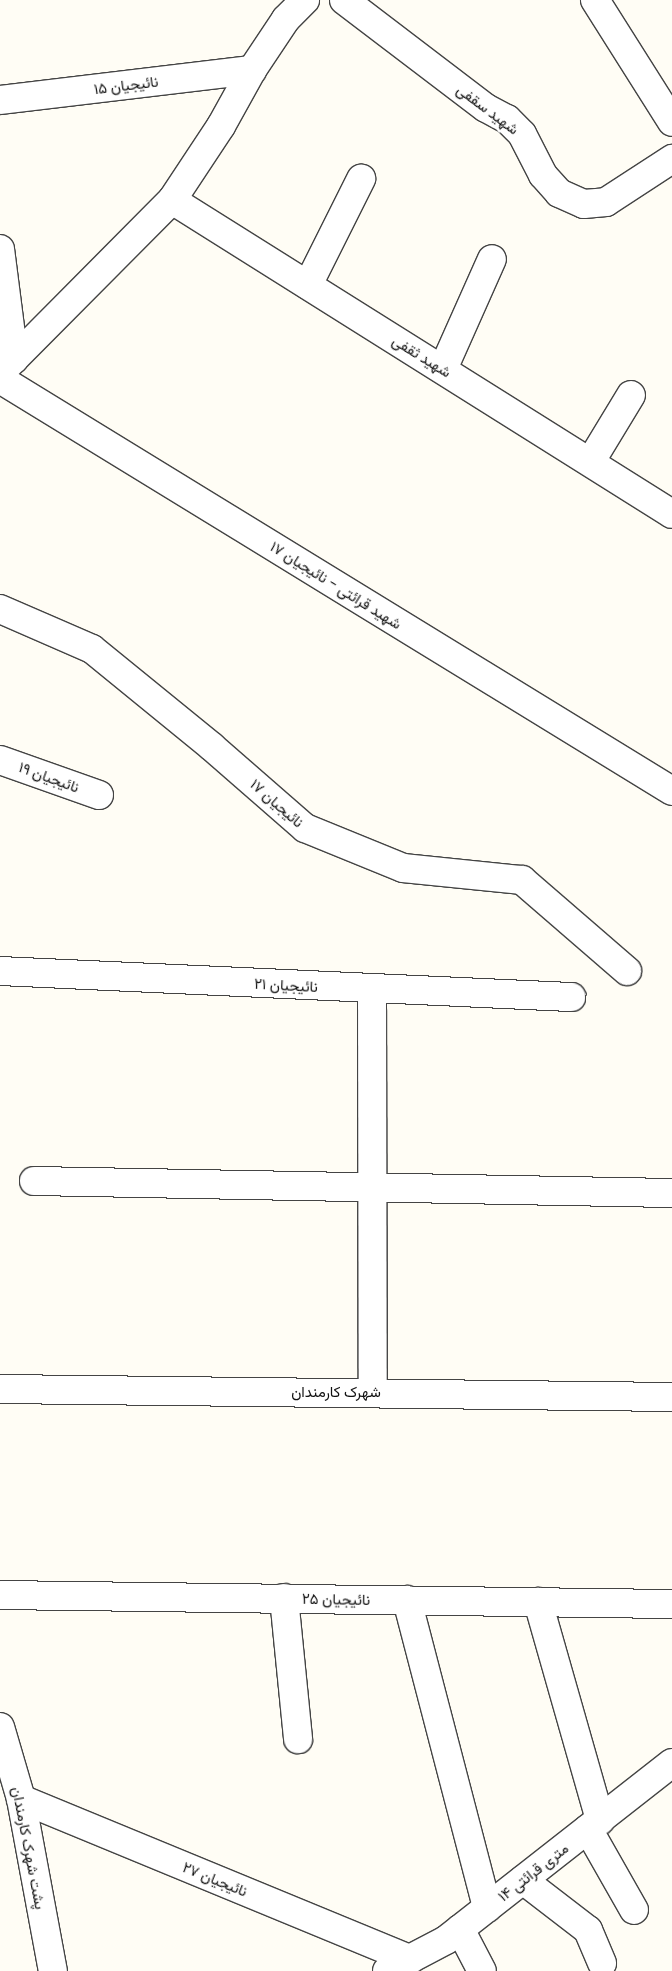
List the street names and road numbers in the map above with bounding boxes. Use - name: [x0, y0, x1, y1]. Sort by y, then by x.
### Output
- street label: نائیجیان ۱۵: [93, 72, 159, 98]
- street label: شهید سقفی: [454, 80, 522, 138]
- street label: شهید ثقفی: [389, 331, 455, 381]
- street label: شهید قرائتی - نائیجیان ۱۷: [267, 537, 405, 633]
- street label: نائیجیان ۱۹: [16, 758, 82, 796]
- street label: نائیجیان ۱۷: [247, 775, 307, 831]
- street label: نائیجیان ۲۱: [254, 974, 318, 996]
- street label: شهرک کارمندان: [291, 1383, 381, 1401]
- street label: نائیجیان ۲۵: [302, 1589, 370, 1609]
- street label: پشت شهرک کارمندان: [8, 1785, 50, 1911]
- street label: ۱۴ متری قرائتی: [494, 1839, 572, 1905]
- street label: نائیجیان ۲۷: [180, 1858, 250, 1900]

